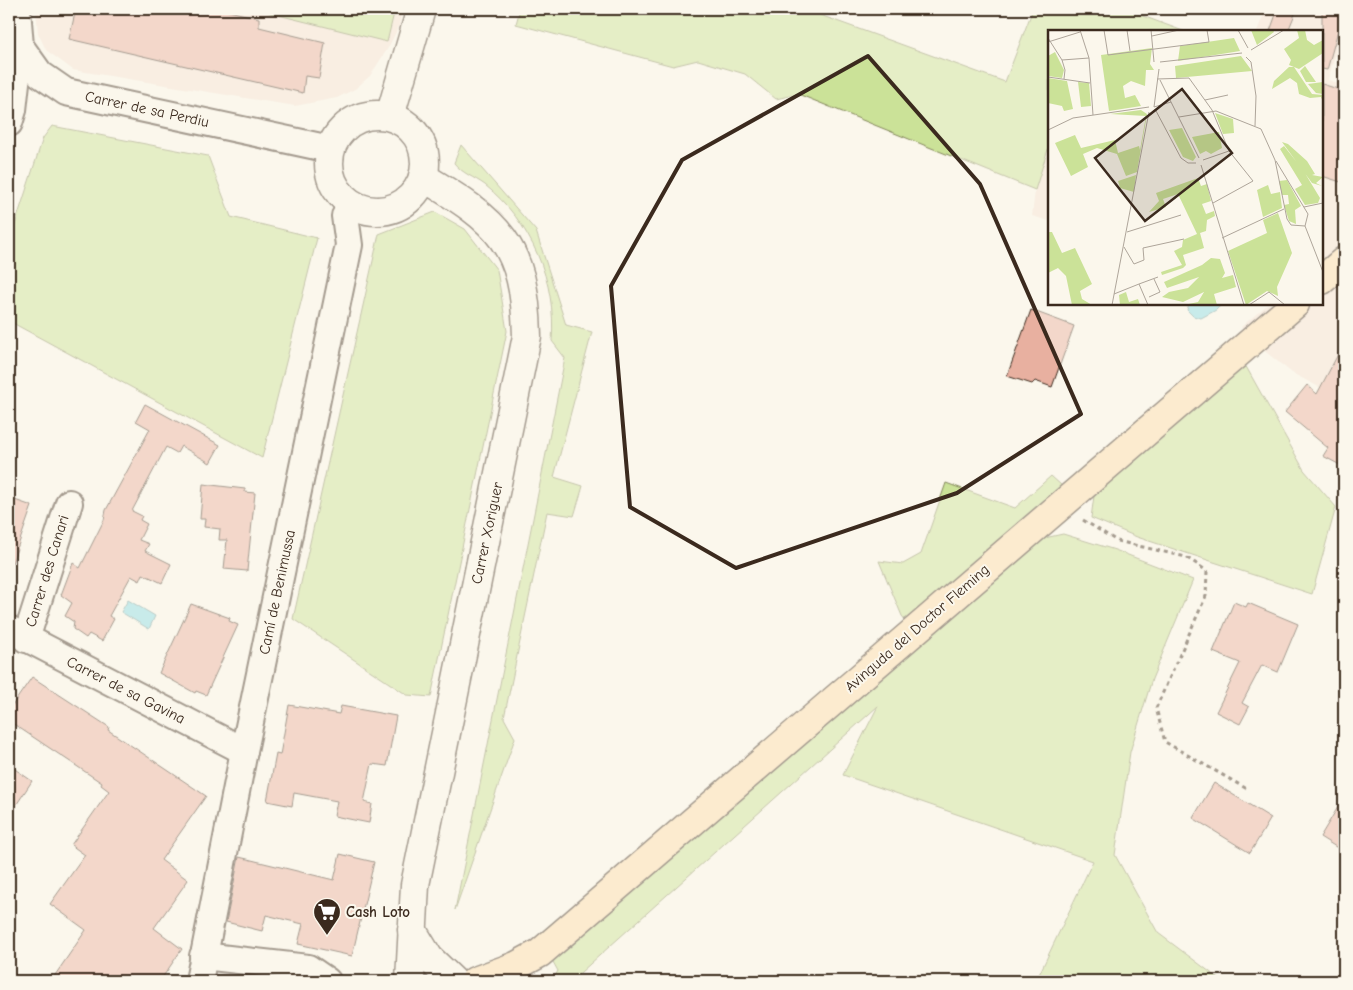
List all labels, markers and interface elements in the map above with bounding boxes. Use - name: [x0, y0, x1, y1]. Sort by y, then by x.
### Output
- inset map: [1048, 30, 1323, 305]
- street label: Carrer de sa Perdiu: [83, 87, 211, 131]
- street label: Carrer Xoriguer: [467, 480, 507, 586]
- street label: Carrer des Canari: [21, 513, 73, 629]
- street label: Camí de Benimussa: [255, 528, 299, 656]
- street label: Avinguda del Doctor Fleming: [841, 560, 993, 696]
- street label: Carrer de sa Gavina: [64, 652, 188, 728]
- supermarket icon: Cash Loto: [312, 897, 342, 936]
- place label: Cash Loto: [346, 903, 410, 921]

